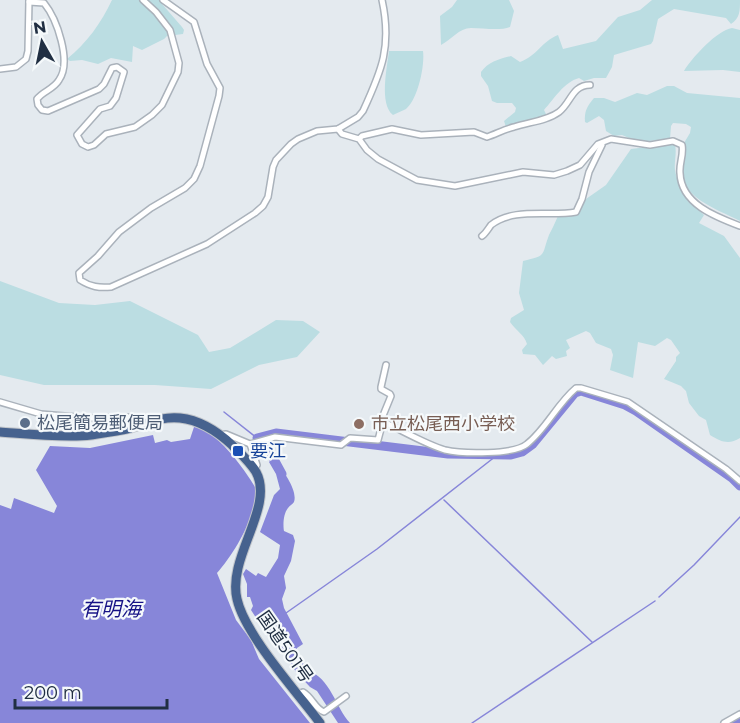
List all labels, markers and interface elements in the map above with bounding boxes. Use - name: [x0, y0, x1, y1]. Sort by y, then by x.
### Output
- north arrow: [12, 12, 72, 72]
- text: N: [32, 17, 48, 38]
- place label: 松尾簡易郵便局: [37, 412, 163, 434]
- place label: 市立松尾西小学校: [371, 413, 515, 435]
- marker: 松尾簡易郵便局: [18, 416, 32, 430]
- marker: 市立松尾西小学校: [352, 417, 366, 431]
- place label: 要江: [250, 440, 286, 462]
- marker: 要江: [231, 444, 245, 458]
- water label: 有明海: [81, 597, 144, 621]
- street label: 国道501号: [252, 607, 318, 687]
- scale bar: [15, 672, 166, 710]
- text: 200 m: [24, 682, 82, 704]

